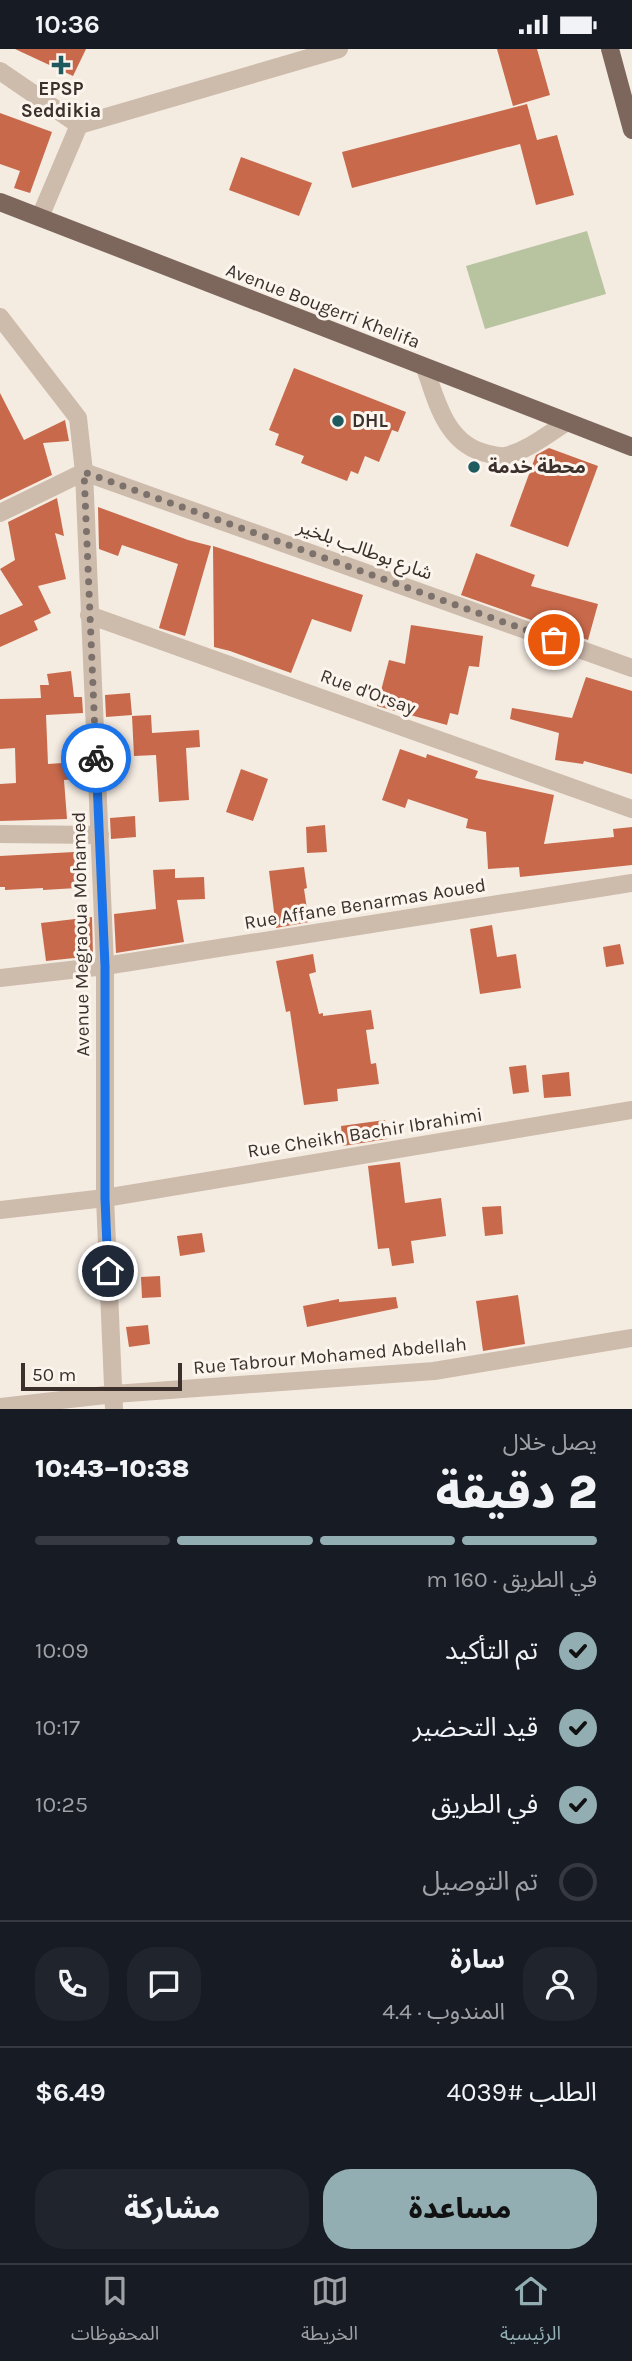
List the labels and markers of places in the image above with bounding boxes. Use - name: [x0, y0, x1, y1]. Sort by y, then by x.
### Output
- marker: EPSP Seddikia: [51, 55, 71, 75]
- place label: EPSP Seddikia: [21, 78, 101, 122]
- place label: DHL: [352, 410, 388, 432]
- marker: DHL: [330, 413, 346, 429]
- place label: محطة خدمة: [488, 456, 586, 478]
- marker: محطة خدمة: [466, 459, 482, 475]
- pin: [524, 610, 584, 670]
- pin: [78, 1241, 138, 1301]

